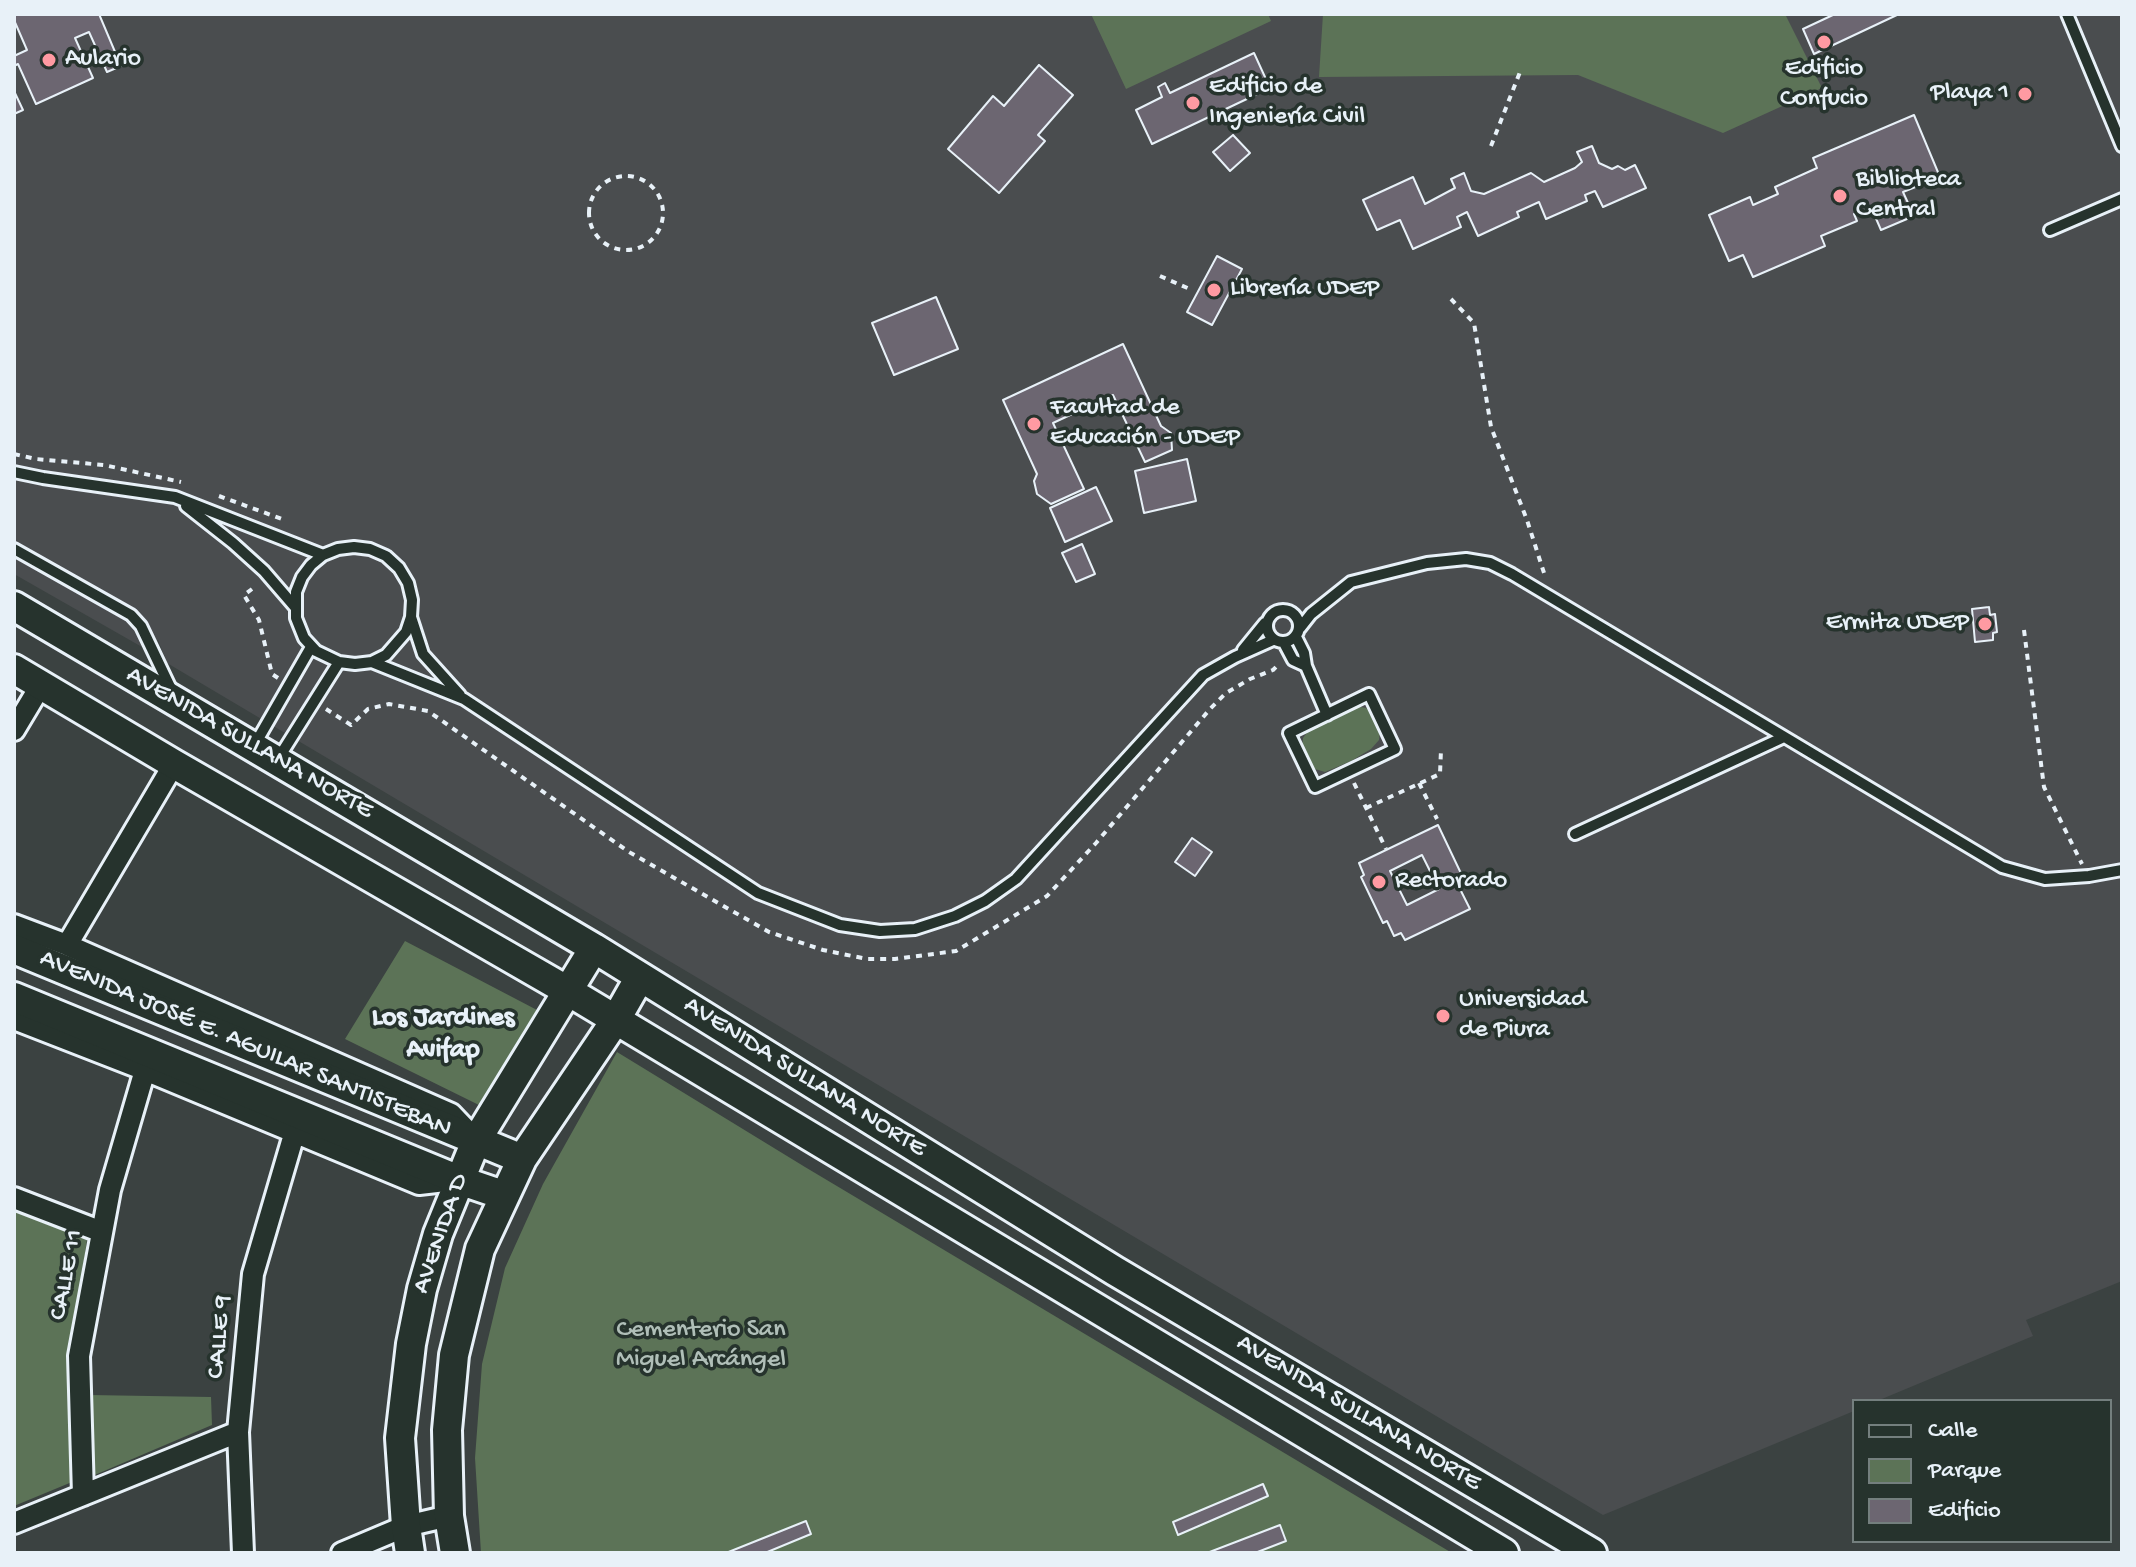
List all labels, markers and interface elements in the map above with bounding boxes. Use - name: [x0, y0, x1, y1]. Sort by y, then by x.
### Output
- marker: Edificio Confucio: [1815, 33, 1833, 51]
- place label: Aulario: [65, 44, 141, 76]
- marker: Aulario: [40, 51, 58, 69]
- place label: Edificio Confucio: [1780, 54, 1868, 116]
- place label: Edificio de Ingeniería Civil: [1209, 72, 1365, 134]
- place label: Playa 1: [1931, 78, 2009, 110]
- marker: Playa 1: [2016, 85, 2034, 103]
- marker: Edificio de Ingeniería Civil: [1184, 94, 1202, 112]
- place label: Biblioteca Central: [1856, 165, 1961, 226]
- marker: Biblioteca Central: [1831, 187, 1849, 205]
- place label: Librería UDEP: [1230, 274, 1379, 306]
- marker: Librería UDEP: [1205, 281, 1223, 299]
- place label: Facultad de Educación - UDEP: [1050, 393, 1240, 454]
- marker: Facultad de Educación - UDEP: [1025, 415, 1043, 433]
- place label: Ermita UDEP: [1826, 608, 1969, 640]
- marker: Ermita UDEP: [1976, 615, 1994, 633]
- street label: AVENIDA SULLANA NORTE: [120, 660, 378, 828]
- place label: Rectorado: [1395, 866, 1507, 898]
- marker: Rectorado: [1370, 873, 1388, 891]
- street label: AVENIDA JOSÉ E. AGUILAR SANTISTEBAN: [34, 944, 456, 1146]
- place label: Universidad de Piura: [1459, 985, 1586, 1046]
- street label: AVENIDA SULLANA NORTE: [677, 991, 931, 1165]
- district label: Los Jardines Avifap: [372, 1003, 514, 1069]
- marker: Universidad de Piura: [1434, 1007, 1452, 1025]
- street label: AVENIDA D: [407, 1170, 477, 1298]
- street label: CALLE 11: [44, 1227, 92, 1323]
- street label: CALLE 9: [202, 1294, 240, 1380]
- park label: Cementerio San Miguel Arcángel: [616, 1315, 786, 1376]
- street label: AVENIDA SULLANA NORTE: [1230, 1329, 1486, 1499]
- legend: [1852, 1399, 2112, 1543]
- text: Calle: [1928, 1417, 1977, 1446]
- text: Parque: [1928, 1457, 2001, 1486]
- text: Edificio: [1928, 1497, 2001, 1526]

